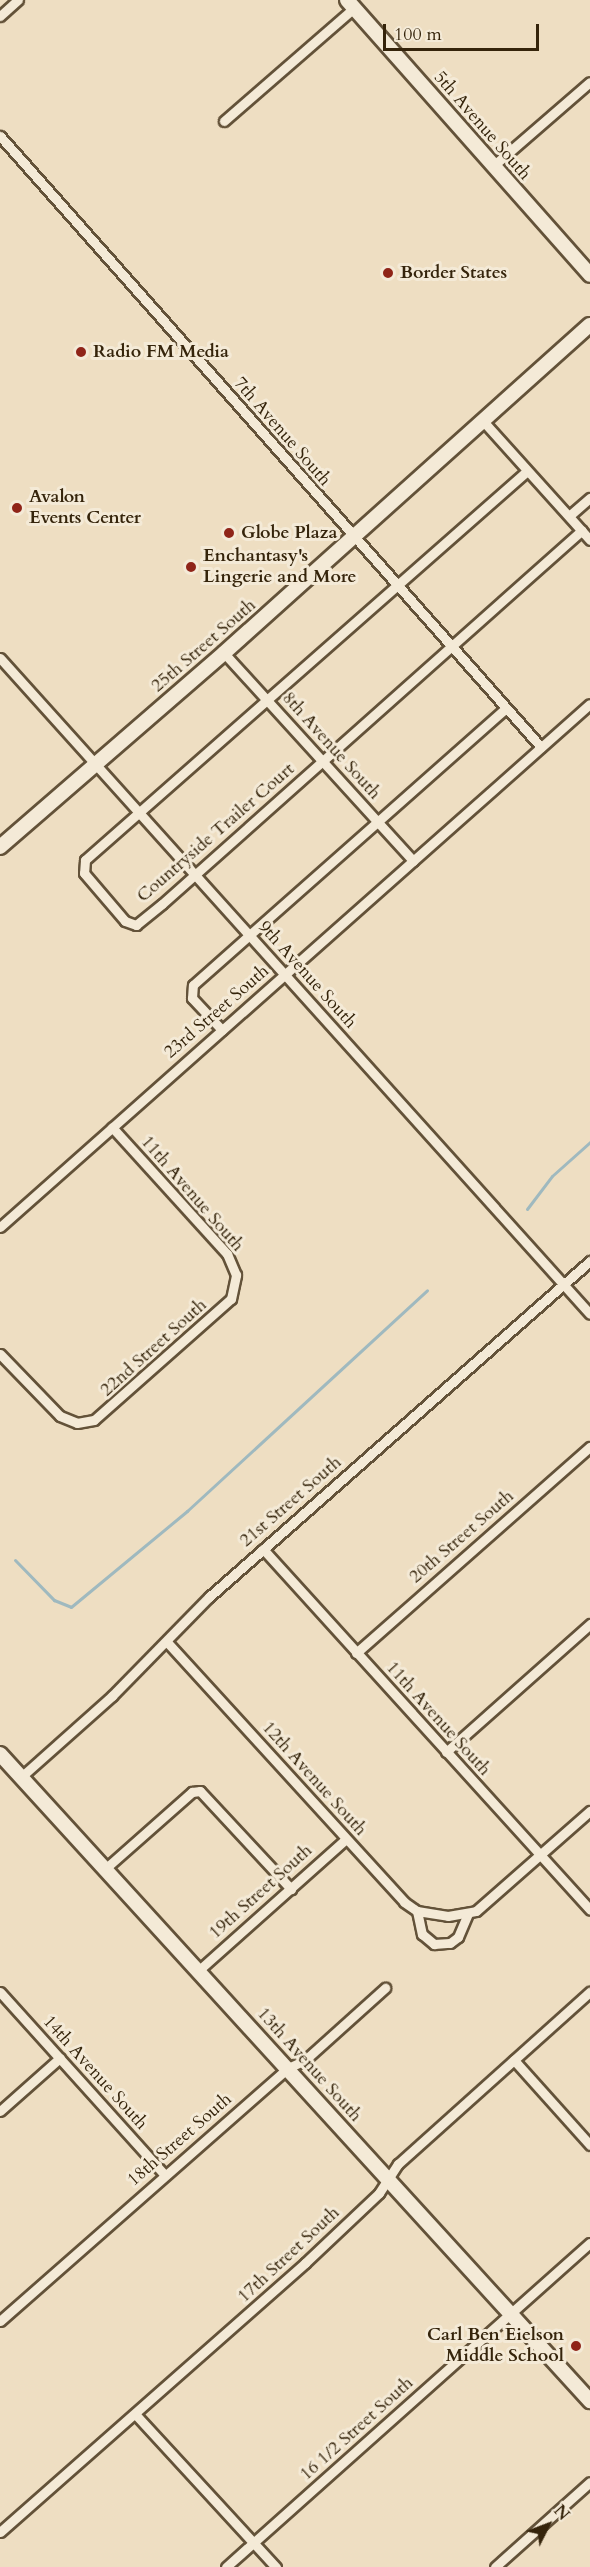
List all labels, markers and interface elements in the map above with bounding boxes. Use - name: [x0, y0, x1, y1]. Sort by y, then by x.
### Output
- scale bar: [386, 12, 542, 50]
- text: 100 m: [394, 22, 442, 47]
- street label: 5th Avenue South: [429, 67, 535, 185]
- place label: Border States: [400, 262, 507, 284]
- marker: Border States: [381, 266, 395, 280]
- place label: Radio FM Media: [93, 341, 229, 363]
- marker: Radio FM Media: [74, 345, 88, 359]
- street label: 7th Avenue South: [229, 373, 335, 491]
- place label: Avalon Events Center: [29, 487, 141, 530]
- marker: Avalon Events Center: [10, 501, 24, 515]
- place label: Globe Plaza: [241, 522, 337, 544]
- marker: Globe Plaza: [222, 526, 236, 540]
- place label: Enchantasy's Lingerie and More: [203, 546, 356, 588]
- marker: Enchantasy's Lingerie and More: [184, 560, 198, 574]
- street label: 25th Street South: [147, 595, 261, 697]
- street label: 8th Avenue South: [277, 688, 385, 804]
- street label: Countryside Trailer Court: [133, 759, 299, 907]
- street label: 9th Avenue South: [253, 917, 361, 1033]
- street label: 23rd Street South: [160, 961, 274, 1063]
- street label: 11th Avenue South: [136, 1132, 248, 1256]
- street label: 22nd Street South: [96, 1295, 212, 1401]
- street label: 21st Street South: [236, 1452, 346, 1552]
- street label: 20th Street South: [405, 1486, 519, 1588]
- street label: 11th Avenue South: [381, 1657, 495, 1781]
- street label: 12th Avenue South: [257, 1717, 371, 1841]
- street label: 19th Street South: [205, 1840, 317, 1944]
- street label: 13th Avenue South: [252, 2003, 366, 2127]
- street label: 14th Avenue South: [38, 2011, 152, 2135]
- street label: 18th Street South: [123, 2089, 237, 2191]
- street label: 17th Street South: [234, 2202, 344, 2308]
- place label: Carl Ben Eielson Middle School: [427, 2325, 564, 2368]
- marker: Carl Ben Eielson Middle School: [569, 2339, 583, 2353]
- street label: 16 1/2 Street South: [296, 2373, 418, 2485]
- north arrow: [518, 2495, 578, 2555]
- text: N: [549, 2500, 574, 2525]

